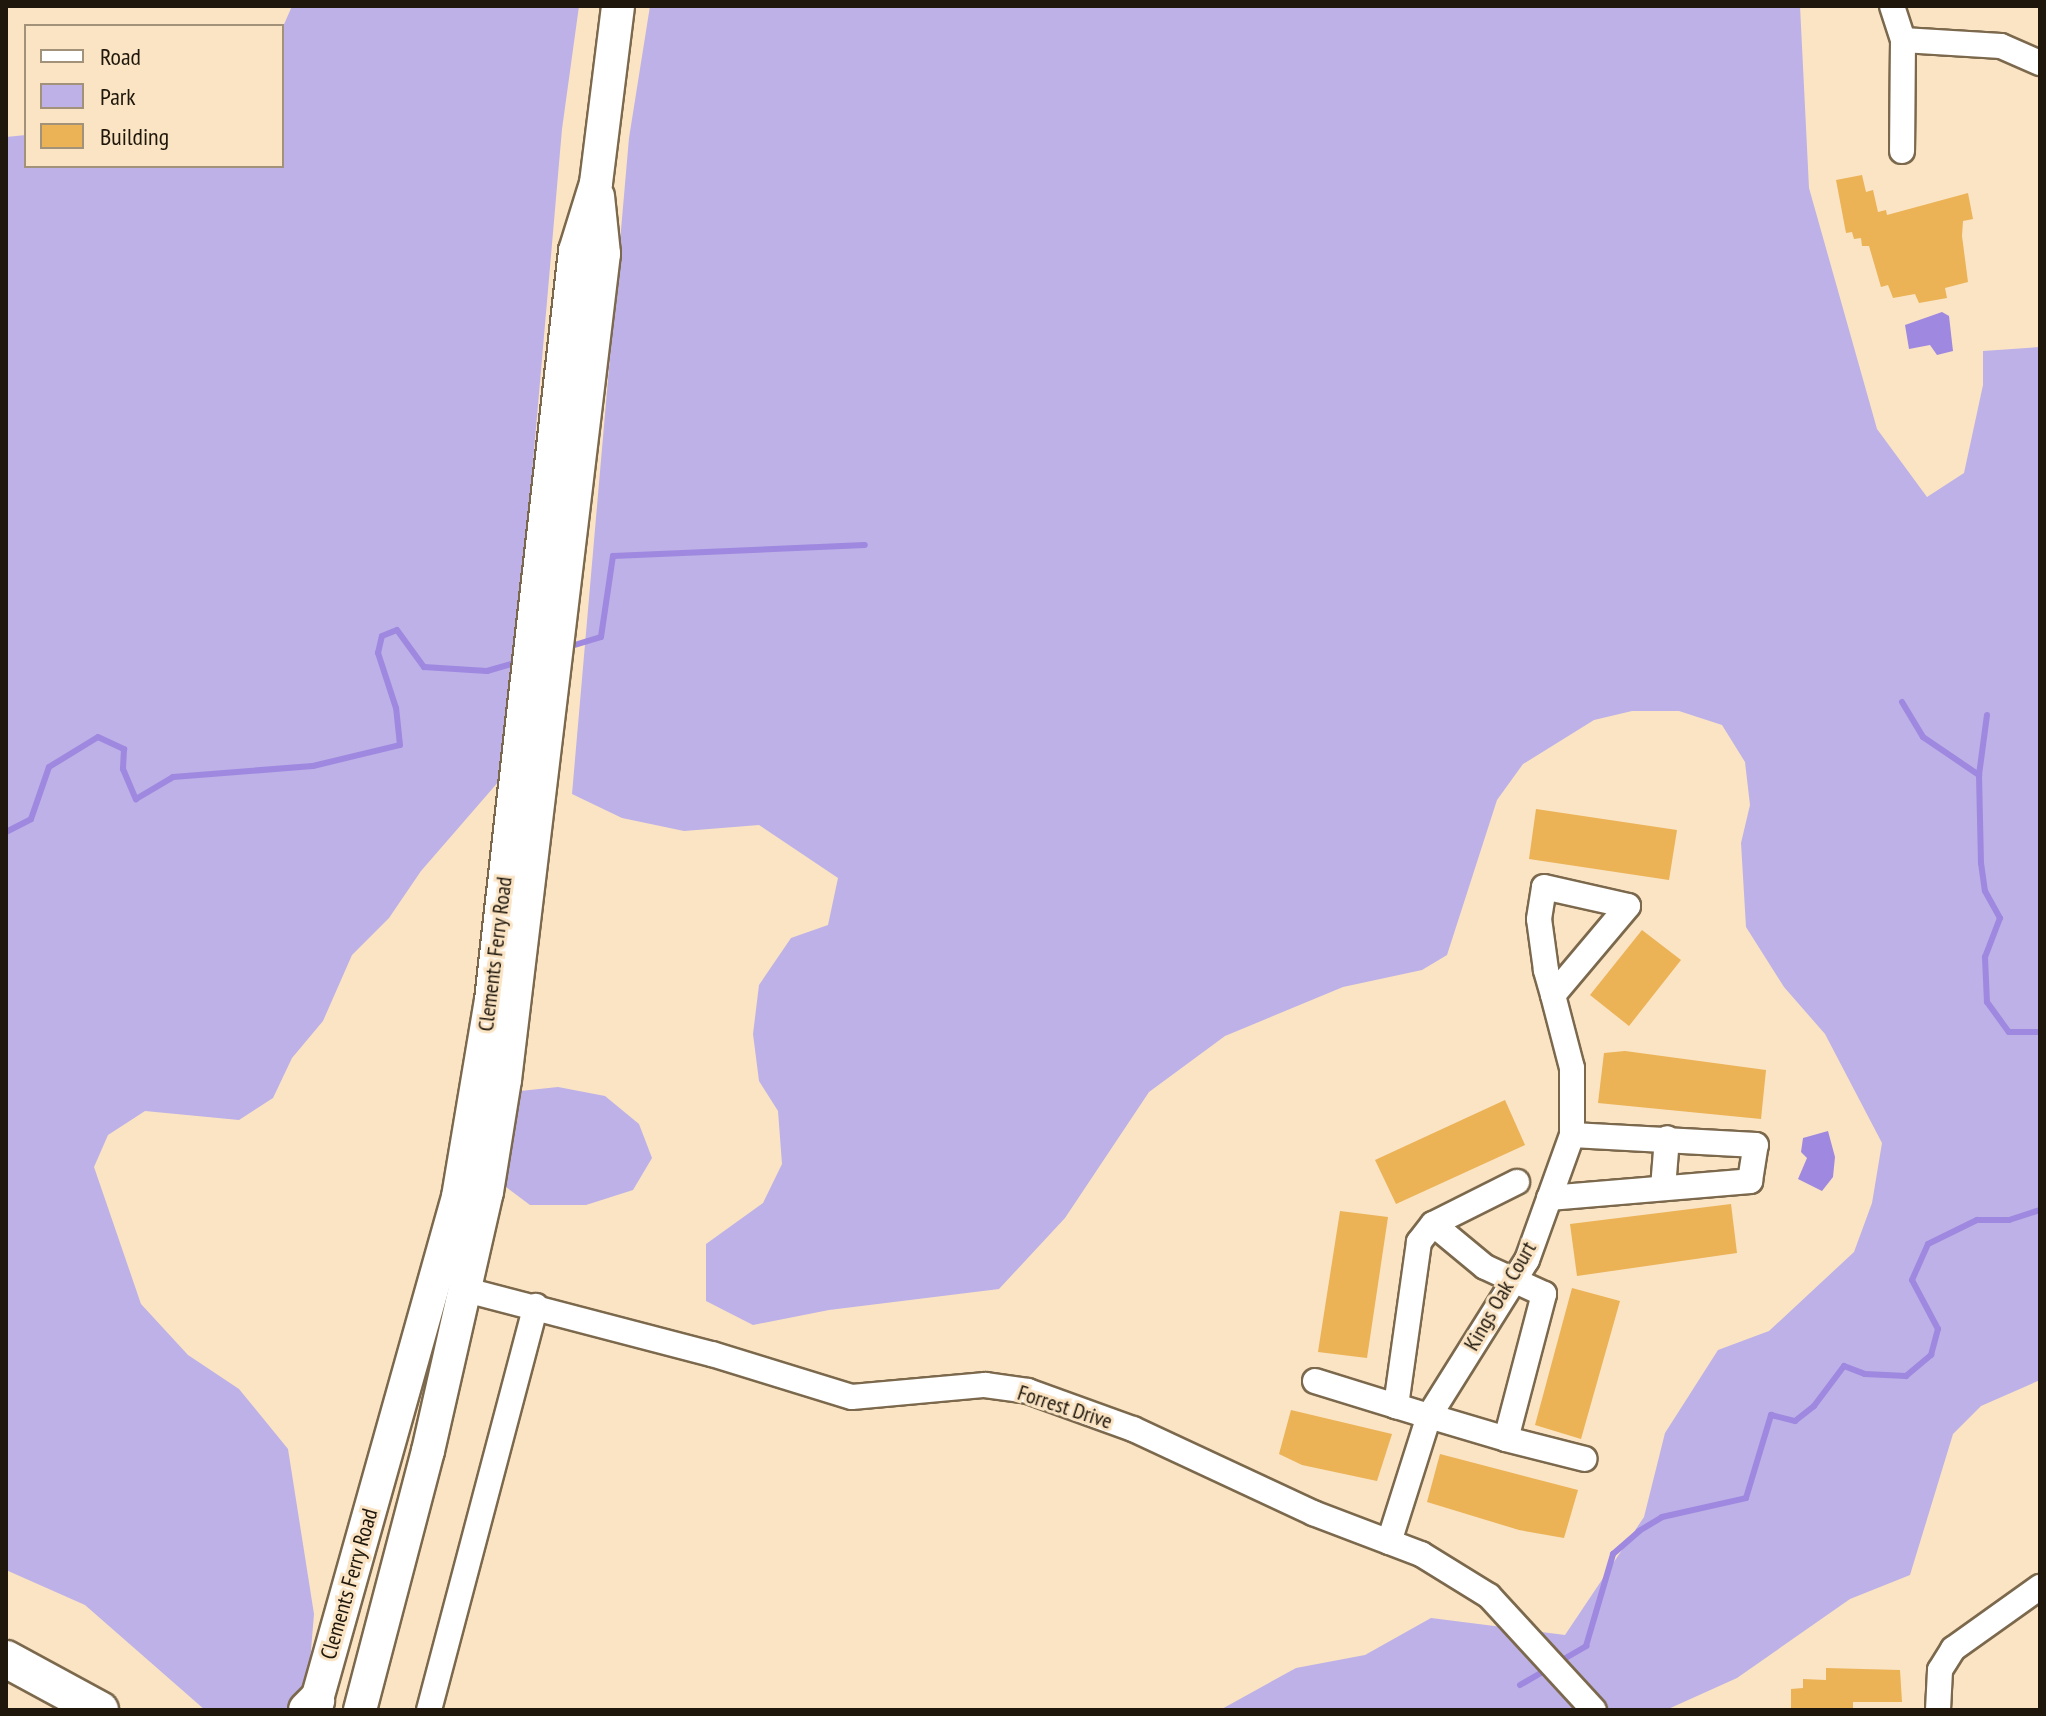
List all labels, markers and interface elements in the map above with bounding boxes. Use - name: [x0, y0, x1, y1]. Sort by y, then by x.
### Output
- legend: [24, 24, 284, 168]
- text: Road: [100, 41, 141, 72]
- text: Park: [100, 81, 136, 112]
- text: Building: [100, 121, 169, 152]
- street label: Clements Ferry Road: [472, 875, 518, 1033]
- street label: Kings Oak Court: [1458, 1237, 1542, 1355]
- street label: Forrest Drive: [1014, 1379, 1116, 1435]
- street label: Clements Ferry Road: [315, 1505, 383, 1663]

